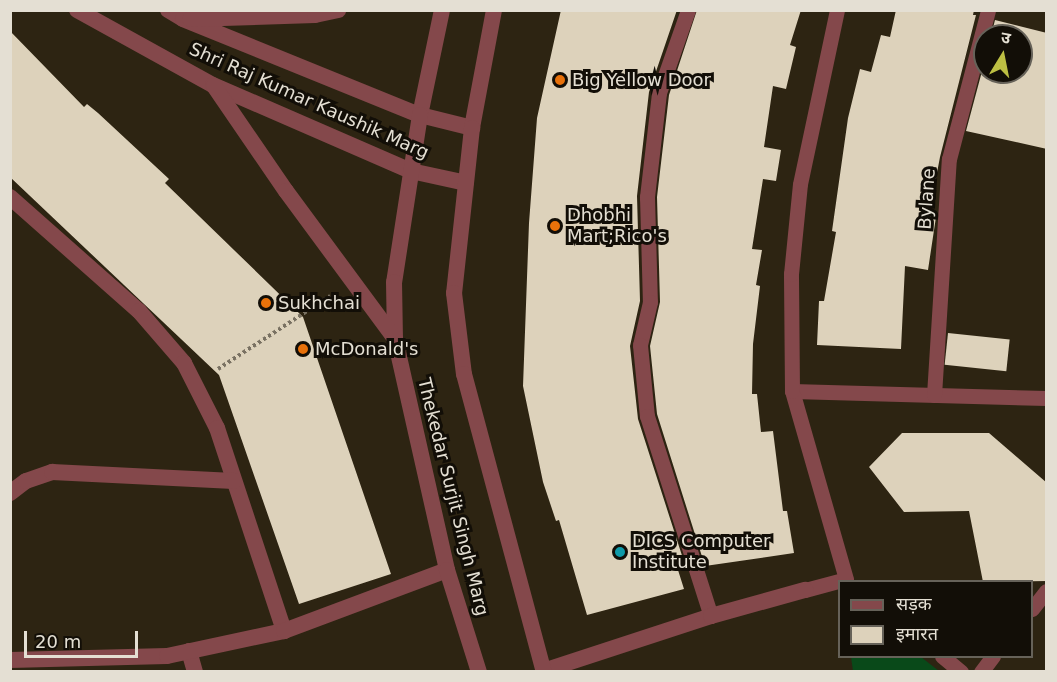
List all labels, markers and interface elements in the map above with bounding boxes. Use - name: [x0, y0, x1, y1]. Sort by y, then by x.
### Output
- north arrow: [973, 24, 1033, 84]
- text: उ: [1000, 28, 1012, 48]
- street label: Shri Raj Kumar Kaushik Marg: [186, 38, 432, 164]
- place label: Big Yellow Door: [572, 69, 711, 91]
- marker: Big Yellow Door: [553, 73, 567, 87]
- street label: Bylane: [914, 168, 940, 230]
- place label: Dhobhi Mart;Rico's: [567, 205, 667, 248]
- marker: Dhobhi Mart;Rico's: [548, 219, 562, 233]
- place label: Sukhchai: [278, 292, 360, 314]
- marker: Sukhchai: [259, 296, 273, 310]
- place label: McDonald's: [315, 338, 418, 360]
- marker: McDonald's: [296, 342, 310, 356]
- street label: Thekedar Surjit Singh Marg: [413, 376, 493, 618]
- place label: DICS Computer Institute: [632, 531, 770, 574]
- marker: DICS Computer Institute: [613, 545, 627, 559]
- legend: [838, 580, 1033, 658]
- text: सड़क: [896, 593, 932, 614]
- scale bar: [27, 619, 141, 657]
- text: इमारत: [896, 623, 938, 644]
- text: 20 m: [35, 631, 81, 652]

